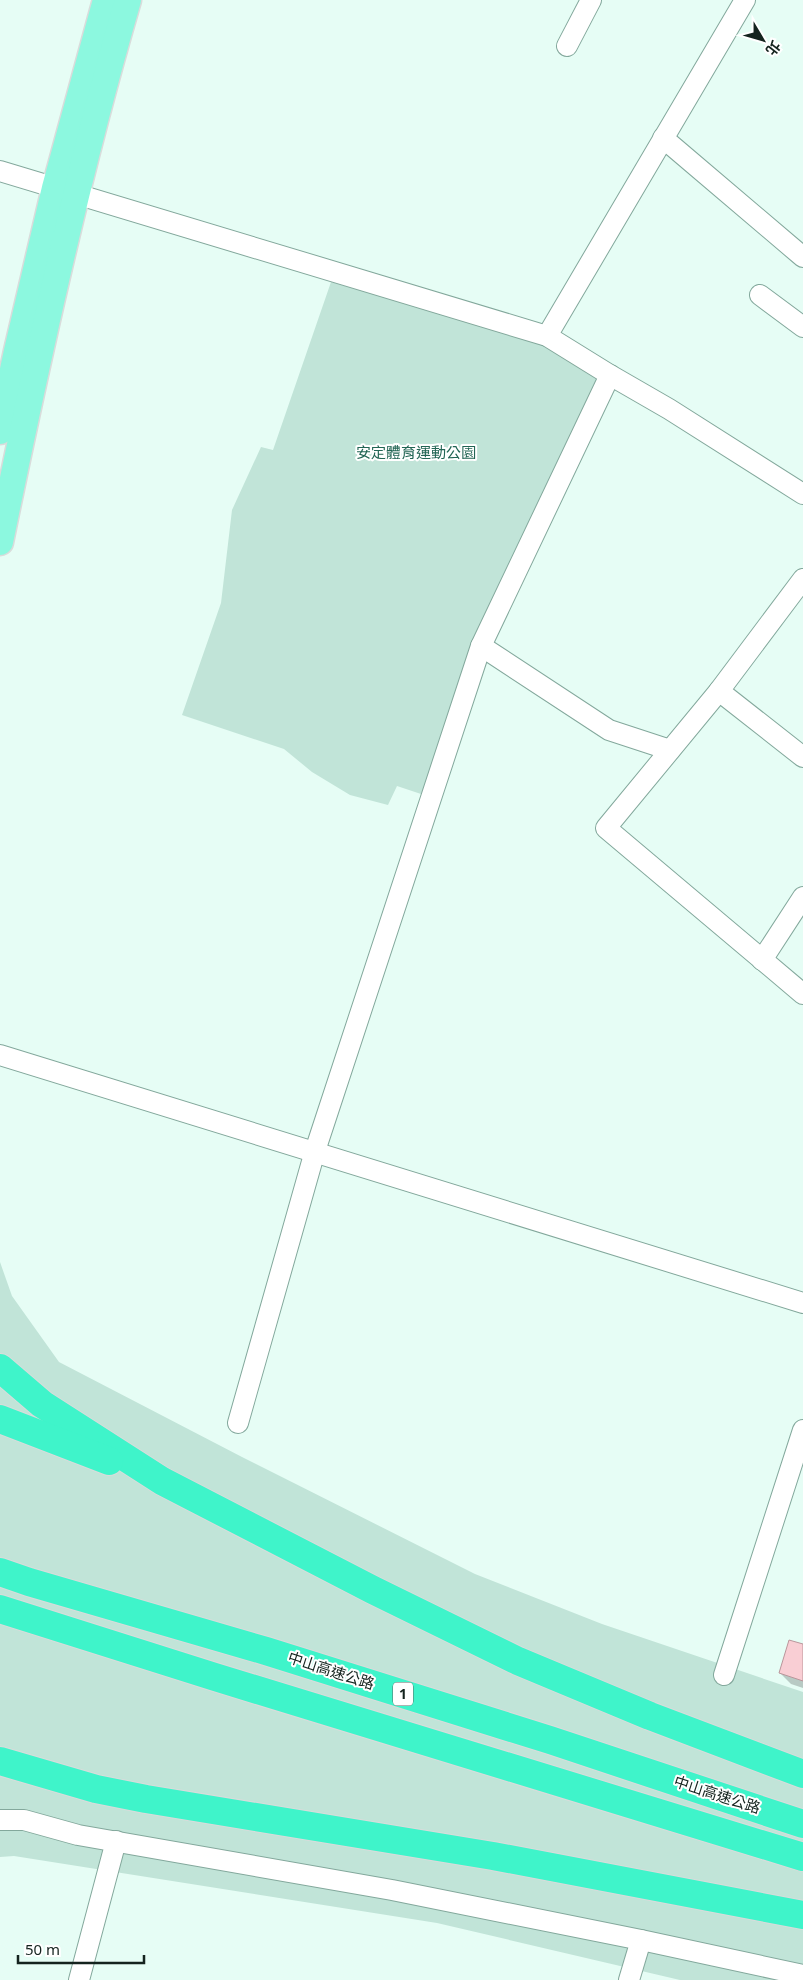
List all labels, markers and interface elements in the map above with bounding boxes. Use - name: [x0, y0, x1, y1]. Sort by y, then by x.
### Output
- north arrow: [738, 15, 788, 65]
- text: 北: [762, 37, 785, 60]
- park label: 安定體育運動公園: [356, 442, 476, 462]
- street label: 中山高速公路: [285, 1647, 377, 1693]
- road number: 1: [393, 1682, 413, 1706]
- street label: 中山高速公路: [671, 1771, 763, 1817]
- scale bar: [18, 1932, 144, 1964]
- text: 50 m: [25, 1939, 60, 1959]

